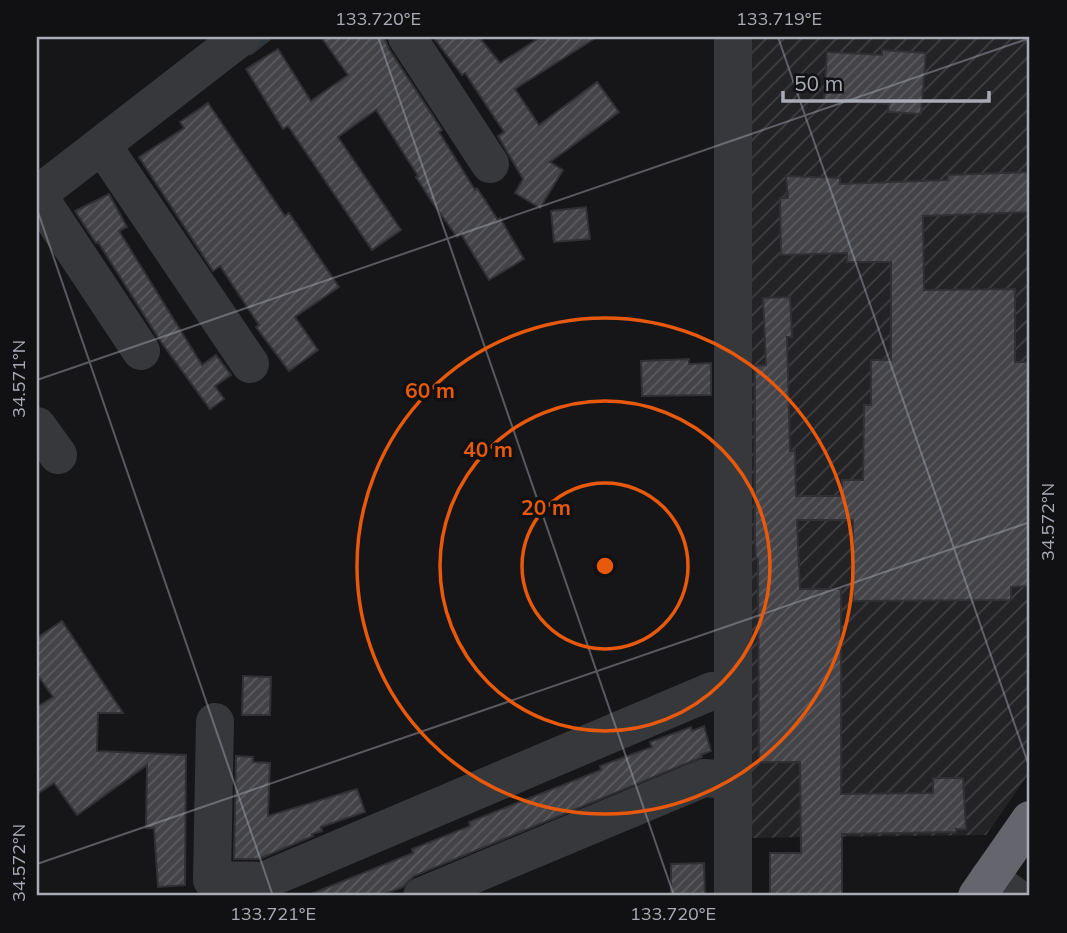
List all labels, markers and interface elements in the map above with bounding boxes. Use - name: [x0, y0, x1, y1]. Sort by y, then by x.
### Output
- text: 133.720°E: [335, 7, 421, 30]
- text: 133.719°E: [736, 7, 822, 30]
- scale bar: [783, 60, 990, 104]
- text: 50 m: [794, 70, 843, 96]
- text: 34.571°N: [7, 340, 30, 418]
- text: 60 m: [405, 377, 455, 403]
- text: 40 m: [463, 436, 513, 462]
- text: 34.572°N: [1036, 483, 1059, 561]
- text: 20 m: [521, 494, 571, 520]
- centre of rings: [593, 554, 617, 578]
- text: 34.572°N: [7, 824, 30, 902]
- text: 133.721°E: [230, 902, 316, 925]
- text: 133.720°E: [630, 902, 716, 925]

